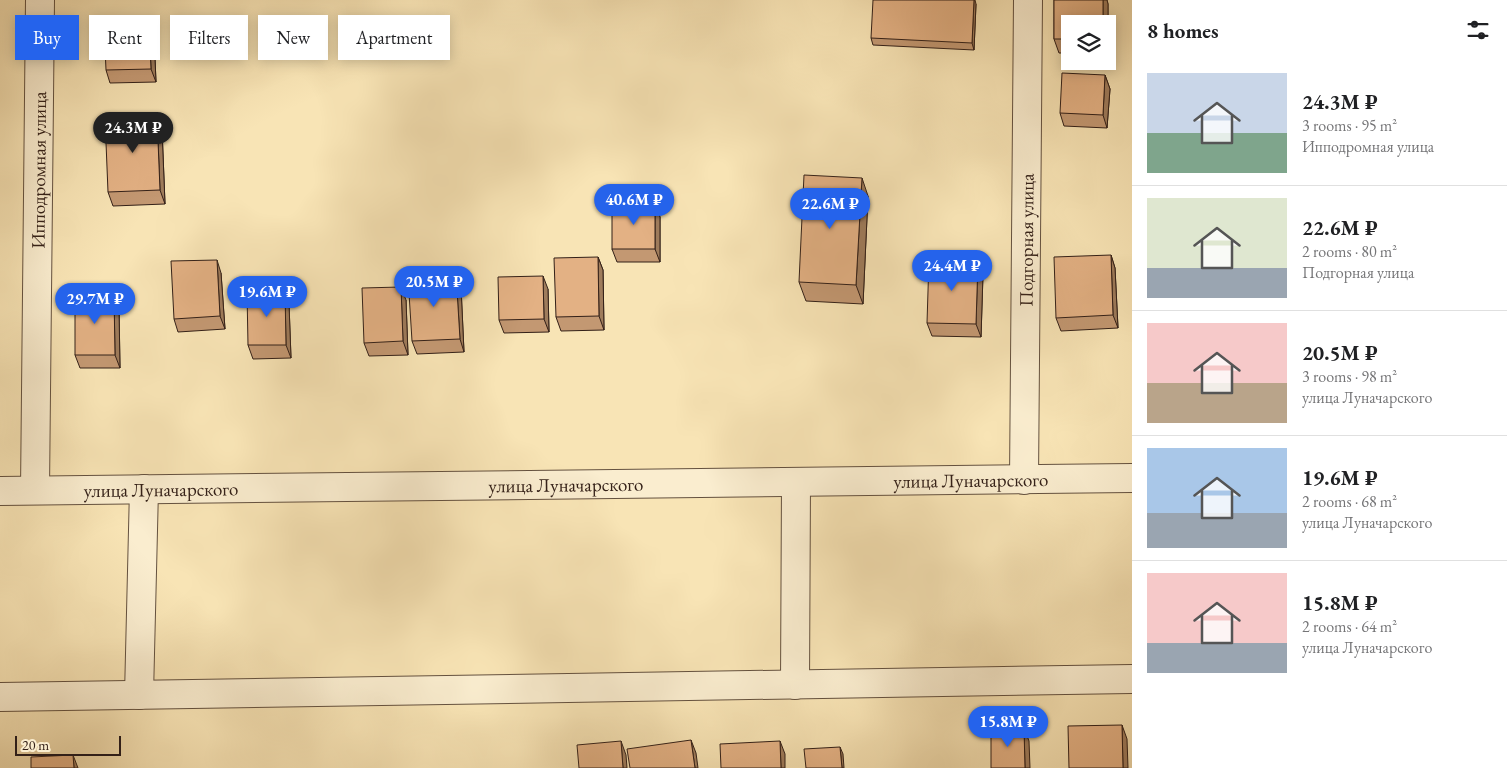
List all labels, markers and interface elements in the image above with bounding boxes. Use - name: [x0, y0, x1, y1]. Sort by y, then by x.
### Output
- chip: Buy: [15, 15, 79, 60]
- chip: Rent: [89, 15, 160, 60]
- chip: Filters: [170, 15, 248, 60]
- chip: New: [258, 15, 328, 60]
- chip: Apartment: [338, 15, 450, 60]
- map controls: [1061, 15, 1116, 70]
- button: layers: [1061, 15, 1116, 70]
- icon: filters: [1464, 16, 1492, 44]
- text: 8 homes: [1147, 17, 1219, 44]
- text: 24.3M ₽: [1302, 88, 1378, 115]
- street label: Ипподромная улица: [25, 91, 52, 249]
- icon: home: [1187, 93, 1247, 153]
- pin: 24.3M ₽: [87, 112, 179, 154]
- text: 3 rooms · 95 m²: [1302, 115, 1397, 136]
- text: 24.3M ₽: [104, 117, 162, 138]
- text: Ипподромная улица: [1302, 136, 1434, 157]
- street label: Подгорная улица: [1013, 173, 1039, 307]
- pin: 40.6M ₽: [588, 184, 680, 226]
- pin: 22.6M ₽: [784, 188, 876, 230]
- text: 40.6M ₽: [605, 189, 663, 210]
- text: 22.6M ₽: [801, 193, 859, 214]
- text: 22.6M ₽: [1302, 214, 1378, 241]
- icon: home: [1187, 218, 1247, 278]
- text: 2 rooms · 80 m²: [1302, 241, 1397, 262]
- pin: 24.4M ₽: [906, 250, 998, 292]
- text: 24.4M ₽: [923, 255, 981, 276]
- text: Подгорная улица: [1302, 262, 1414, 283]
- pin: 20.5M ₽: [388, 266, 480, 308]
- text: 20.5M ₽: [405, 271, 463, 292]
- pin: 19.6M ₽: [221, 276, 313, 318]
- text: 19.6M ₽: [238, 281, 296, 302]
- pin: 29.7M ₽: [49, 282, 141, 325]
- text: 29.7M ₽: [66, 288, 124, 309]
- text: 20.5M ₽: [1302, 339, 1378, 366]
- icon: home: [1187, 343, 1247, 403]
- text: 3 rooms · 98 m²: [1302, 366, 1397, 387]
- text: улица Луначарского: [1302, 387, 1432, 408]
- text: 19.6M ₽: [1302, 464, 1378, 491]
- street label: улица Луначарского: [893, 466, 1049, 493]
- icon: home: [1187, 468, 1247, 528]
- street label: улица Луначарского: [488, 471, 644, 498]
- street label: улица Луначарского: [83, 476, 239, 503]
- text: 2 rooms · 68 m²: [1302, 491, 1397, 512]
- text: улица Луначарского: [1302, 512, 1432, 533]
- text: 15.8M ₽: [1302, 589, 1378, 616]
- icon: home: [1187, 593, 1247, 653]
- text: 2 rooms · 64 m²: [1302, 616, 1397, 637]
- text: улица Луначарского: [1302, 637, 1432, 658]
- pin: 15.8M ₽: [962, 706, 1054, 748]
- text: 15.8M ₽: [979, 711, 1037, 732]
- scale bar: [15, 733, 121, 756]
- text: 20 m: [22, 736, 49, 754]

